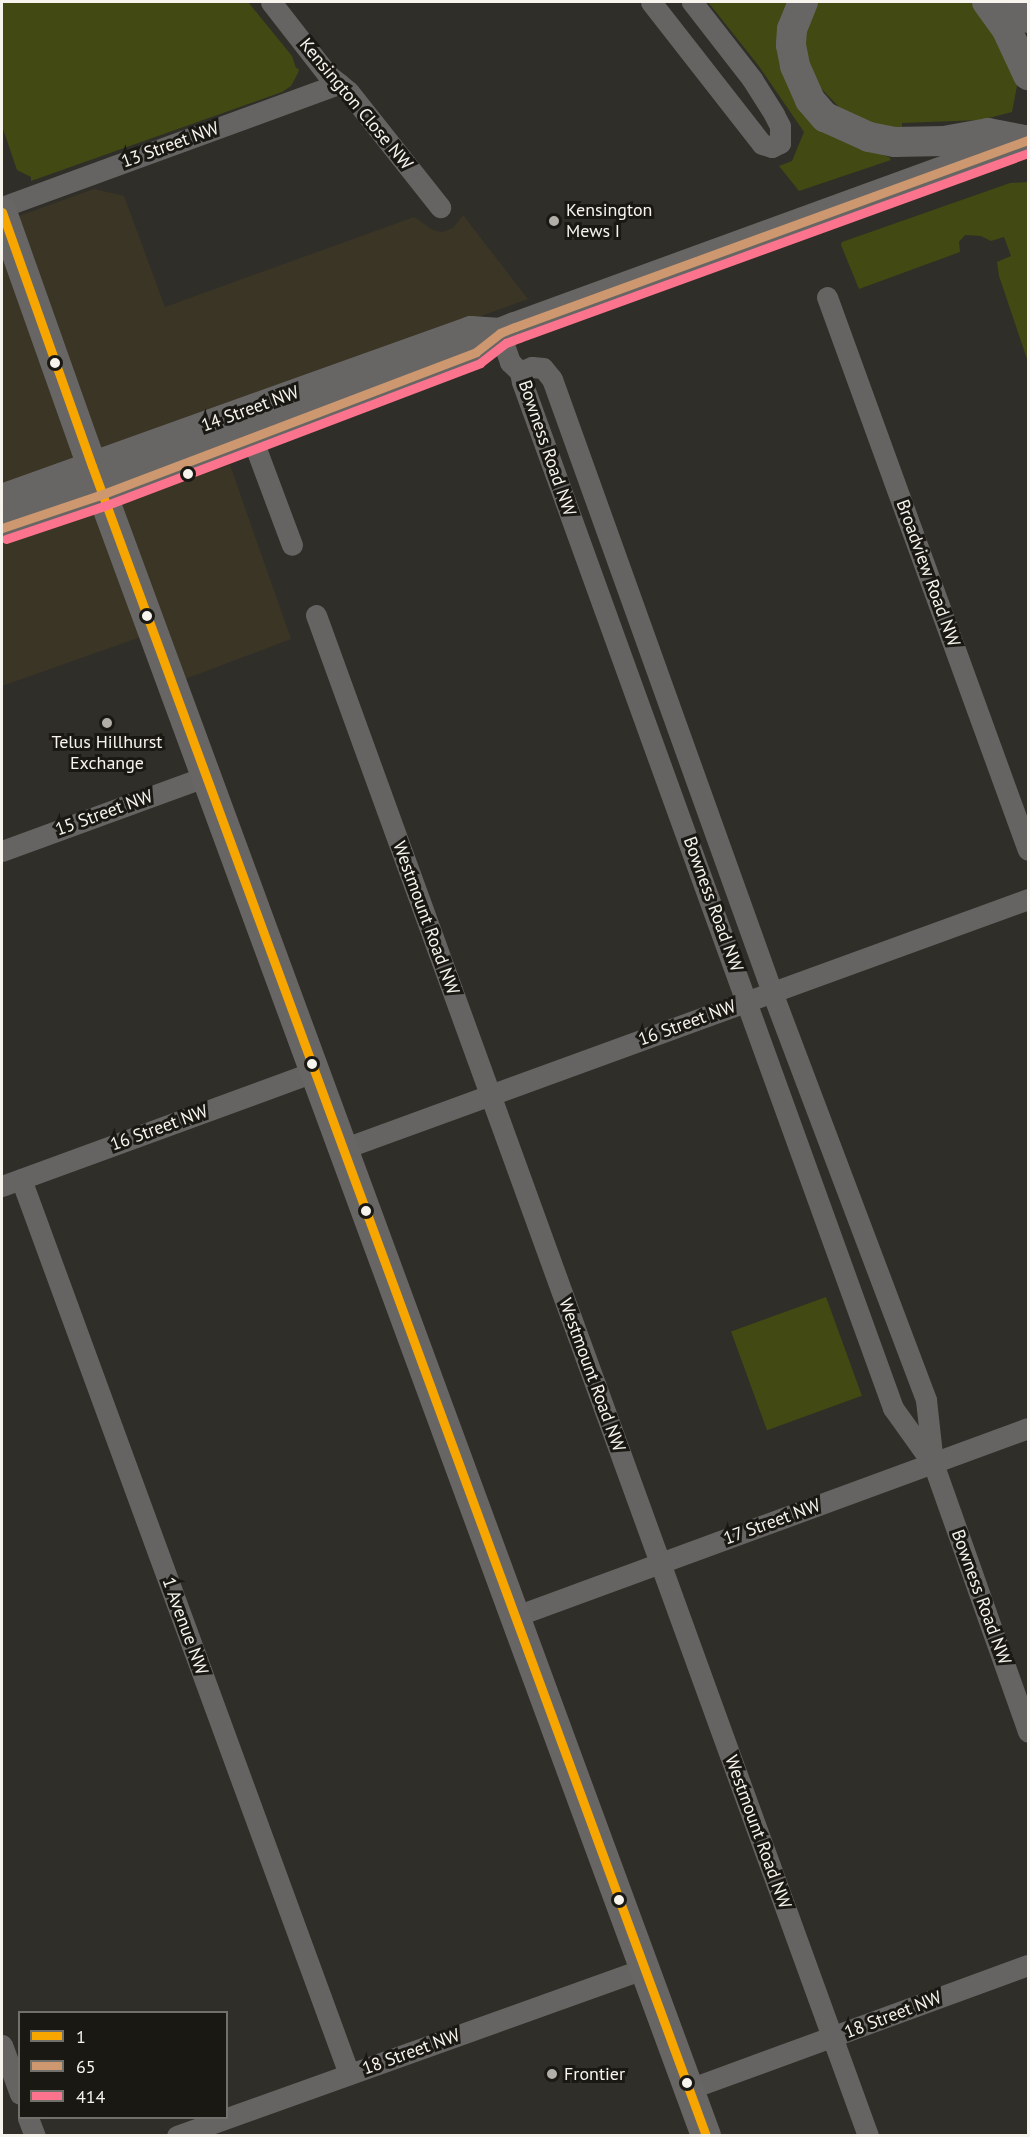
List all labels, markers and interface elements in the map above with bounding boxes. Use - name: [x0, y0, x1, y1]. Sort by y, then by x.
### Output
- street label: Kensington Close NW: [295, 34, 417, 174]
- street label: 13 Street NW: [118, 117, 222, 173]
- place label: Kensington Mews I: [566, 200, 652, 242]
- marker: Kensington Mews I: [547, 214, 561, 228]
- unlabelled marker: [49, 357, 61, 369]
- street label: Bowness Road NW: [514, 377, 580, 519]
- street label: 14 Street NW: [198, 381, 302, 437]
- unlabelled marker: [182, 468, 194, 480]
- street label: Broadview Road NW: [891, 496, 965, 650]
- unlabelled marker: [141, 610, 153, 622]
- marker: Telus Hillhurst Exchange: [100, 716, 114, 730]
- place label: Telus Hillhurst Exchange: [52, 732, 162, 774]
- street label: 15 Street NW: [52, 785, 156, 841]
- street label: Bowness Road NW: [679, 834, 747, 974]
- street label: Westmount Road NW: [388, 838, 464, 998]
- street label: 16 Street NW: [635, 995, 739, 1051]
- unlabelled marker: [306, 1058, 318, 1070]
- street label: 16 Street NW: [107, 1100, 211, 1156]
- unlabelled marker: [360, 1205, 372, 1217]
- street label: Westmount Road NW: [554, 1295, 630, 1455]
- street label: 17 Street NW: [720, 1494, 824, 1550]
- street label: Bowness Road NW: [947, 1527, 1015, 1667]
- street label: 1 Avenue NW: [157, 1574, 213, 1678]
- street label: Westmount Road NW: [720, 1752, 796, 1912]
- unlabelled marker: [613, 1894, 625, 1906]
- street label: 18 Street NW: [841, 1987, 945, 2043]
- legend: [18, 2011, 228, 2119]
- street label: 18 Street NW: [359, 2024, 463, 2080]
- text: 1: [76, 2025, 86, 2048]
- text: 65: [76, 2055, 96, 2078]
- place label: Frontier: [564, 2063, 625, 2085]
- marker: Frontier: [545, 2067, 559, 2081]
- unlabelled marker: [681, 2077, 693, 2089]
- text: 414: [76, 2085, 105, 2108]

